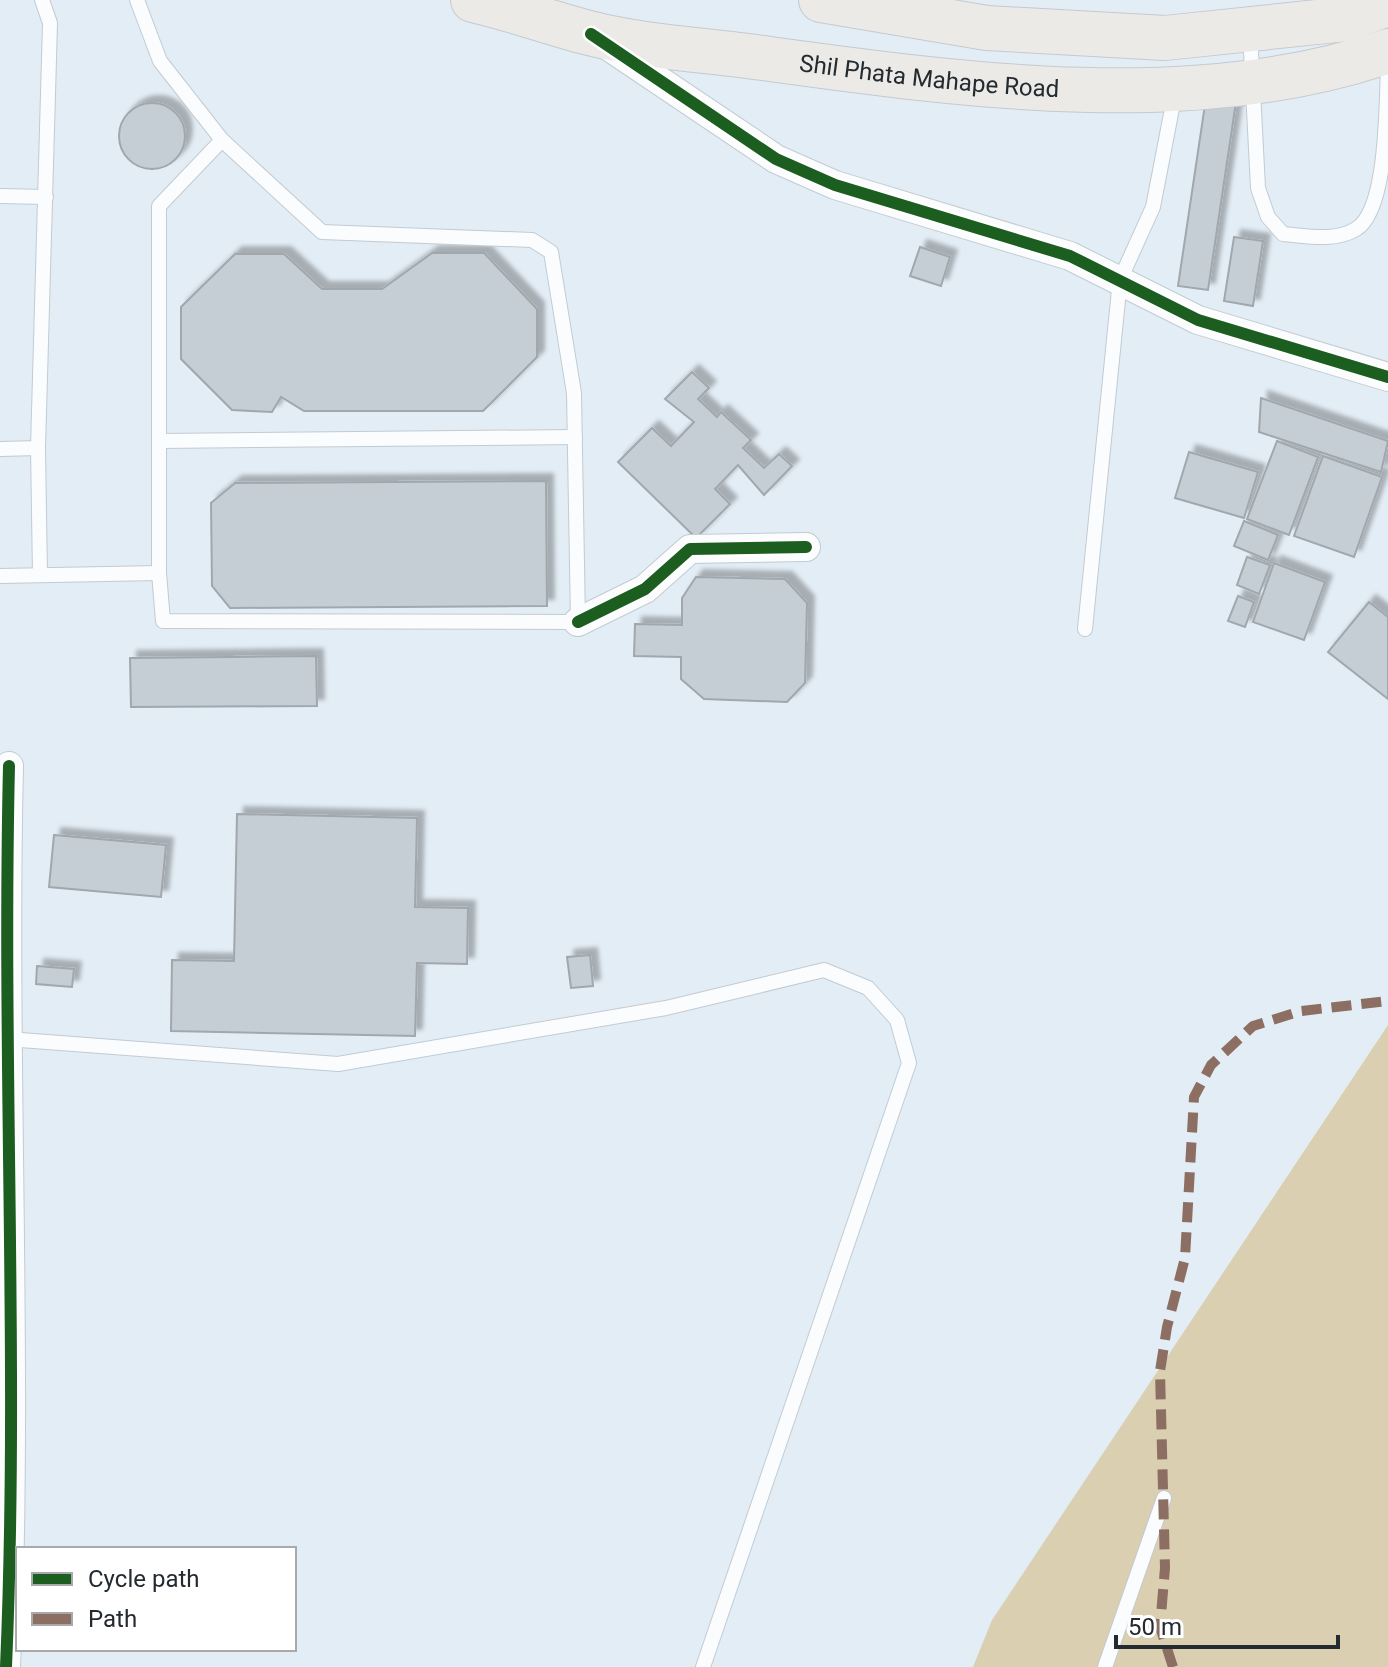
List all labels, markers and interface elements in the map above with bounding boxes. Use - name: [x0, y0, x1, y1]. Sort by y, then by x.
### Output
- street label: Shil Phata Mahape Road: [798, 49, 1060, 103]
- legend: [16, 1547, 296, 1651]
- text: Cycle path: [88, 1565, 200, 1593]
- scale bar: [1116, 1599, 1338, 1649]
- text: Path: [88, 1605, 137, 1633]
- text: 50 m: [1128, 1613, 1182, 1641]

